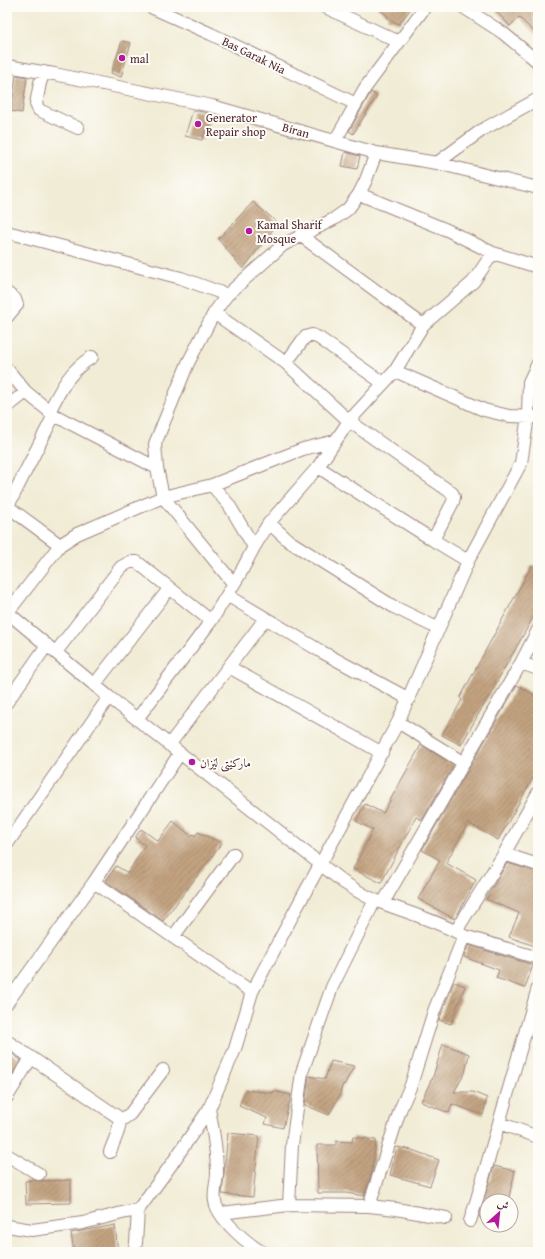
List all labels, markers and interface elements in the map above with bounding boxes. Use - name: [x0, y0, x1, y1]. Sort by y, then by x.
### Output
- street label: Bas Garak Nia: [219, 32, 289, 78]
- place label: mal: [130, 50, 149, 67]
- marker: mal: [117, 53, 127, 63]
- place label: Generator Repair shop: [206, 109, 266, 140]
- street label: Biran: [280, 118, 312, 142]
- marker: Generator Repair shop: [193, 119, 203, 129]
- place label: Kamal Sharif Mosque: [257, 216, 323, 247]
- marker: Kamal Sharif Mosque: [244, 226, 254, 236]
- place label: مارکێتی لێزان: [200, 754, 251, 772]
- marker: مارکێتی لێزان: [187, 757, 197, 767]
- north arrow: [479, 1193, 519, 1233]
- text: ش: [495, 1194, 512, 1214]

